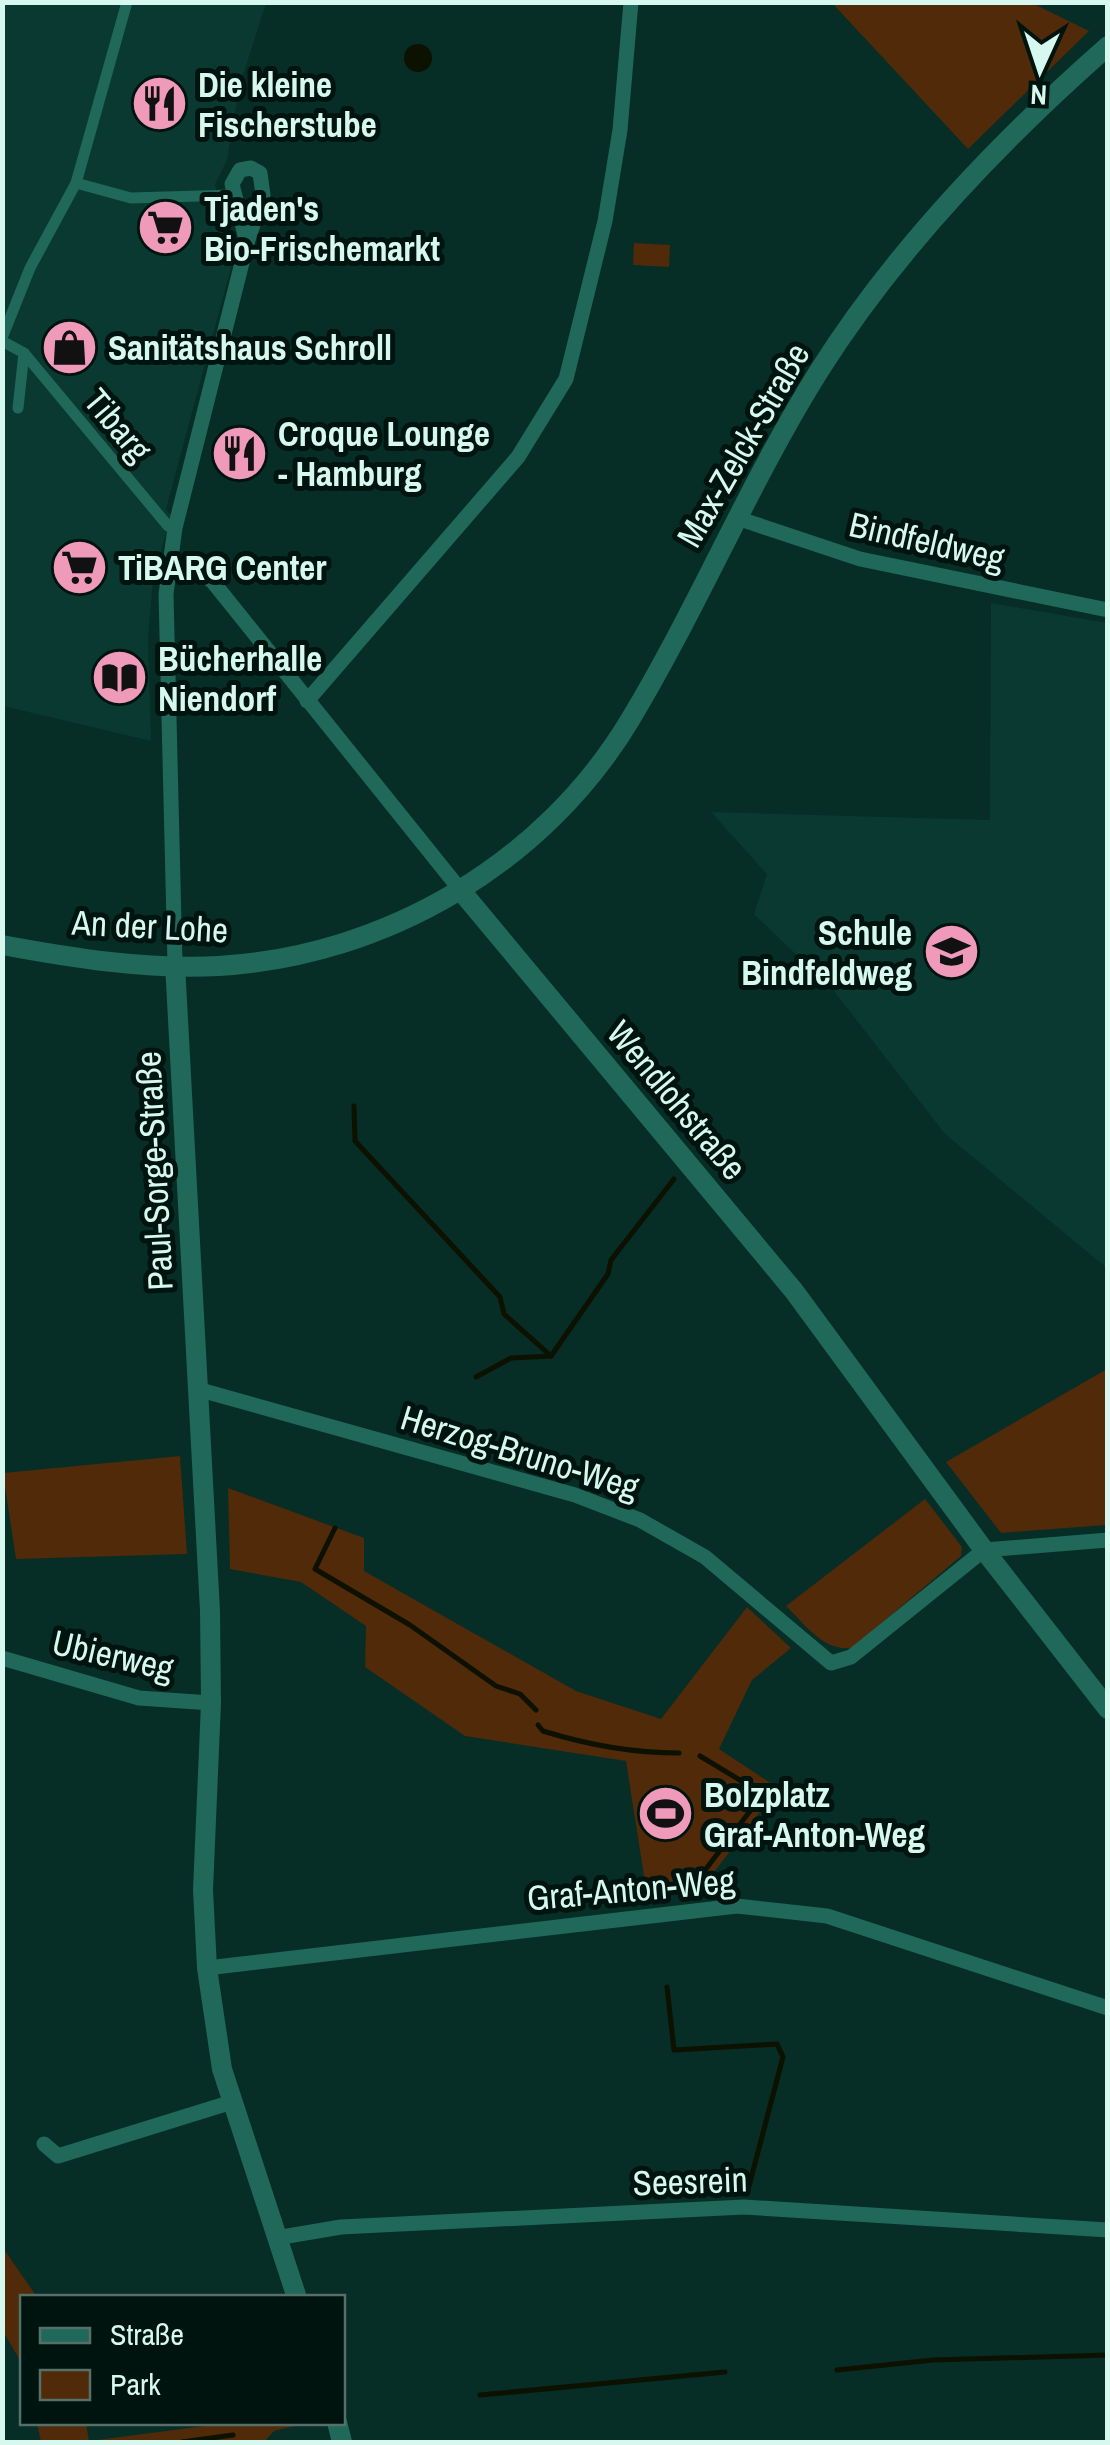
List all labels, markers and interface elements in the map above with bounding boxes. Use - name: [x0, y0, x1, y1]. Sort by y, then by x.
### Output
- north arrow: [990, 20, 1090, 120]
- place label: Die kleine Fischerstube: [198, 61, 377, 148]
- restaurant icon: Die kleine Fischerstube: [129, 74, 189, 134]
- text: N: [1029, 76, 1048, 114]
- place label: Tjaden's Bio-Frischemarkt: [204, 185, 440, 272]
- supermarket icon: Tjaden's Bio-Frischemarkt: [135, 198, 195, 258]
- shop icon: Sanitätshaus Schroll: [39, 317, 99, 377]
- place label: Sanitätshaus Schroll: [108, 324, 392, 371]
- street label: Max-Zelck-Straße: [666, 335, 820, 555]
- street label: Tibarg: [74, 378, 162, 472]
- place label: Croque Lounge - Hamburg: [278, 410, 490, 497]
- restaurant icon: Croque Lounge - Hamburg: [209, 423, 269, 483]
- street label: Bindfeldweg: [845, 500, 1009, 582]
- supermarket icon: TiBARG Center: [49, 537, 109, 597]
- place label: TiBARG Center: [118, 544, 327, 591]
- place label: Bücherhalle Niendorf: [158, 635, 322, 722]
- library icon: Bücherhalle Niendorf: [89, 648, 149, 708]
- street label: An der Lohe: [70, 898, 229, 954]
- place label: Schule Bindfeldweg: [741, 909, 912, 996]
- school or university icon: Schule Bindfeldweg: [921, 922, 981, 982]
- street label: Wendlohstraße: [597, 1011, 757, 1189]
- street label: Paul-Sorge-Straße: [124, 1050, 184, 1292]
- street label: Herzog-Bruno-Weg: [395, 1393, 645, 1511]
- street label: Ubierweg: [48, 1618, 178, 1692]
- place label: Bolzplatz Graf-Anton-Weg: [704, 1771, 926, 1858]
- sports icon: Bolzplatz Graf-Anton-Weg: [635, 1784, 695, 1844]
- street label: Graf-Anton-Weg: [525, 1857, 737, 1921]
- street label: Seesrein: [632, 2156, 748, 2206]
- legend: [20, 2295, 345, 2425]
- text: Straße: [110, 2314, 184, 2354]
- text: Park: [110, 2364, 161, 2404]

